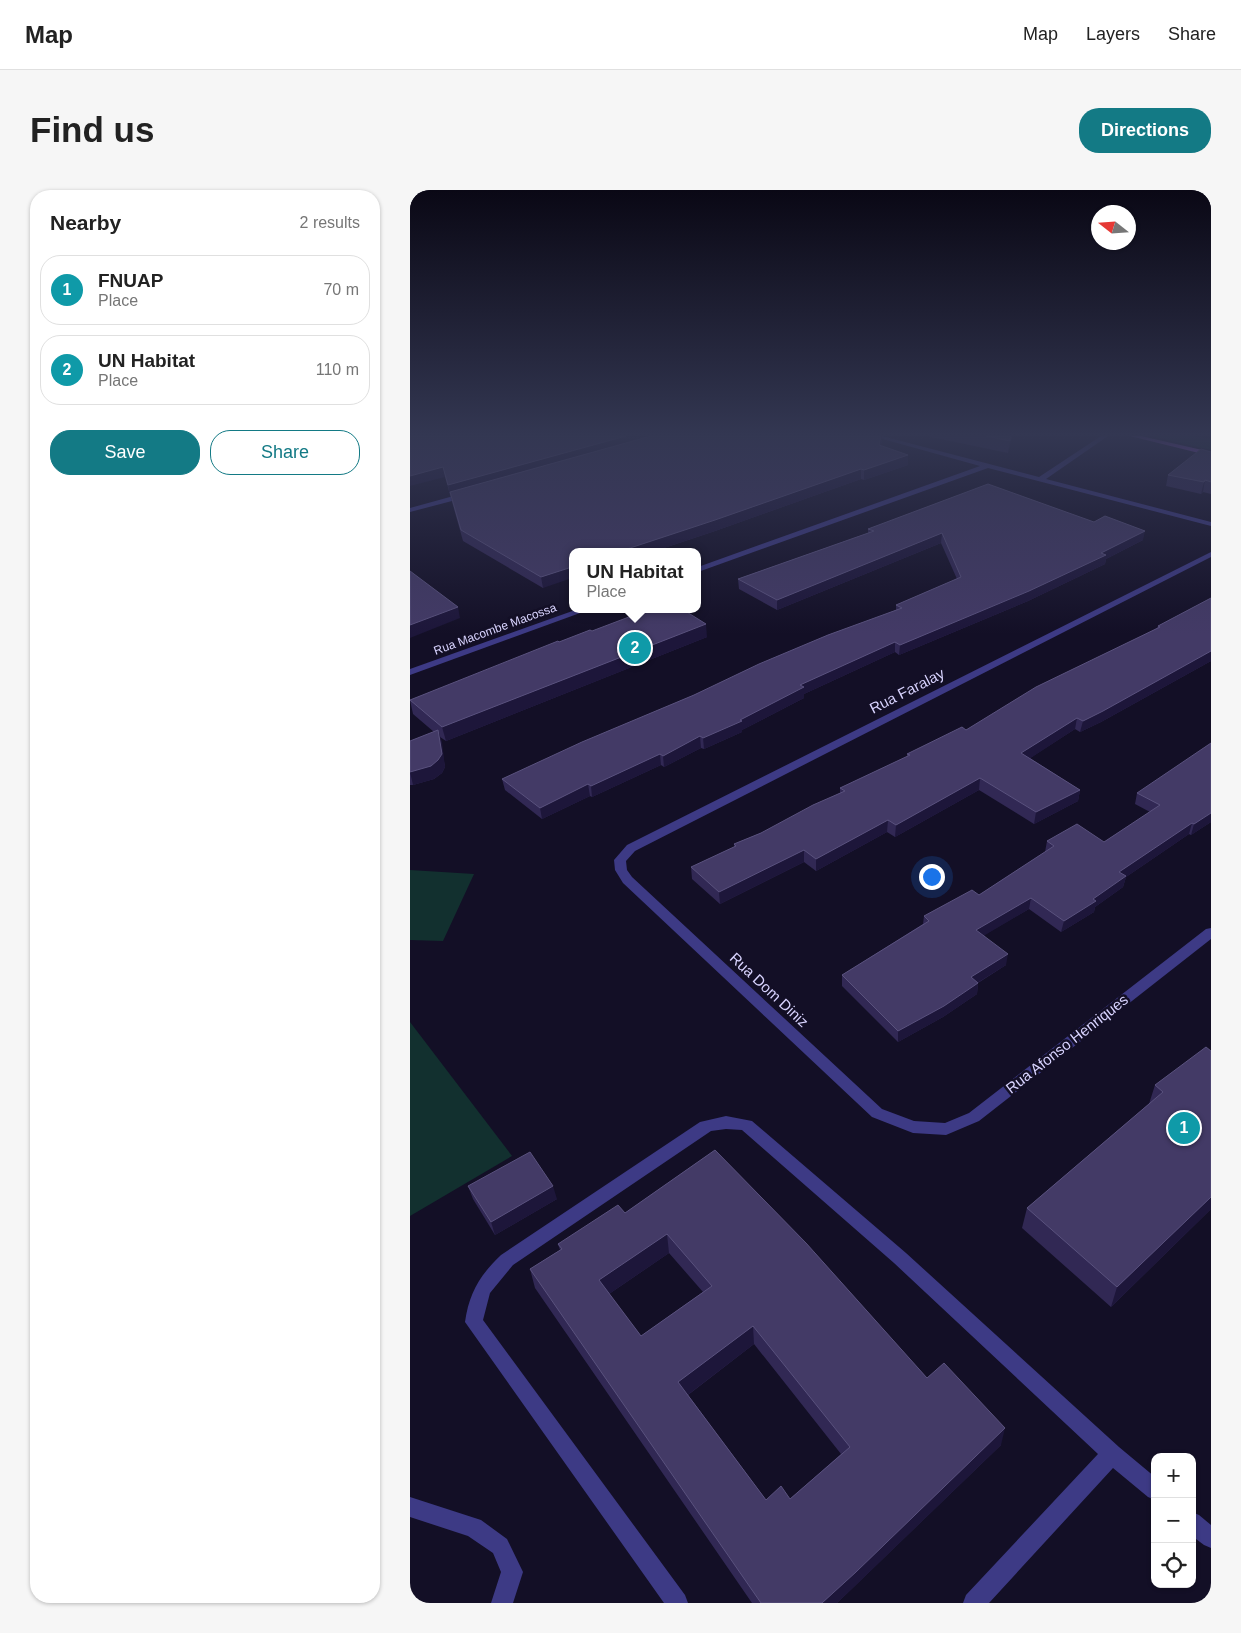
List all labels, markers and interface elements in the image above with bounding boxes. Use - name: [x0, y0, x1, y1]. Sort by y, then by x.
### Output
- text: Map: [25, 21, 73, 48]
- text: Map: [1023, 24, 1058, 44]
- text: Layers: [1086, 24, 1140, 44]
- text: Share: [1168, 24, 1216, 44]
- button: Directions: [1079, 108, 1211, 153]
- text: Find us: [30, 110, 154, 149]
- north arrow: [1091, 205, 1136, 250]
- text: Nearby: [50, 211, 121, 234]
- text: 2 results: [300, 214, 360, 231]
- text: FNUAP: [98, 270, 163, 291]
- text: 1: [63, 281, 71, 298]
- text: 70 m: [323, 281, 359, 298]
- text: Place: [98, 292, 138, 309]
- text: UN Habitat: [98, 350, 195, 371]
- text: 2: [63, 361, 71, 378]
- text: 110 m: [316, 361, 359, 378]
- text: Place: [98, 372, 138, 389]
- button: Save: [50, 430, 200, 475]
- button: Share: [210, 430, 360, 475]
- popup: [569, 548, 701, 613]
- text: UN Habitat: [586, 561, 684, 582]
- text: Place: [586, 583, 626, 600]
- street label: Rua Macombe Macossa: [432, 600, 558, 658]
- pin: 2: [619, 629, 651, 667]
- street label: Rua Faralay: [867, 664, 947, 717]
- your location: [919, 864, 945, 890]
- street label: Rua Dom Diniz: [727, 949, 812, 1030]
- street label: Rua Afonso Henriques: [1002, 991, 1131, 1097]
- pin: 1: [1168, 1109, 1200, 1147]
- map controls: [1151, 1453, 1196, 1588]
- button: +: [1151, 1453, 1196, 1498]
- button: −: [1151, 1498, 1196, 1543]
- button: locate: [1151, 1543, 1196, 1588]

